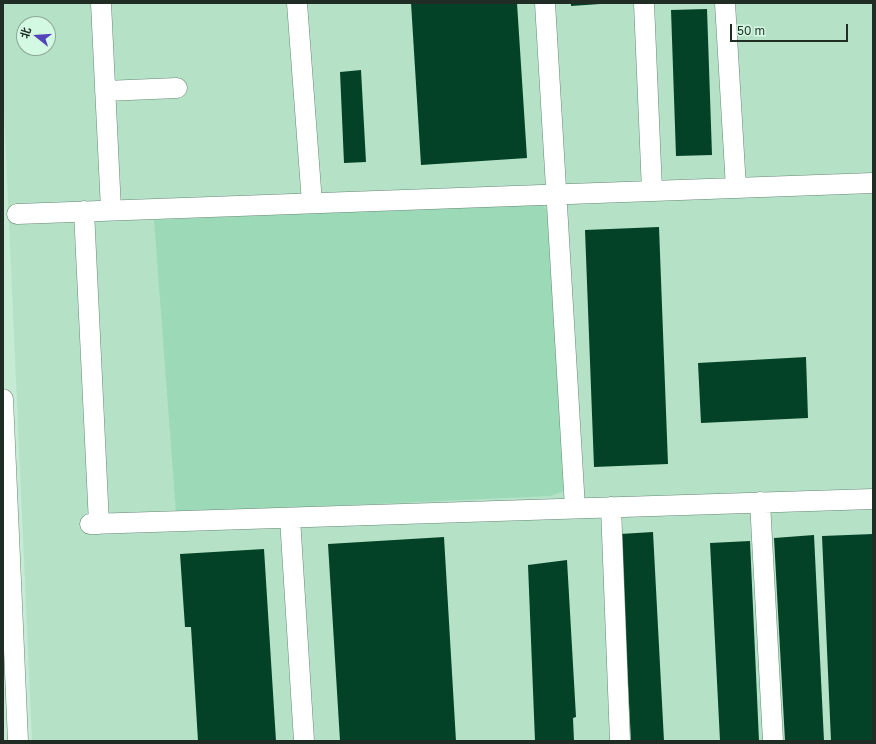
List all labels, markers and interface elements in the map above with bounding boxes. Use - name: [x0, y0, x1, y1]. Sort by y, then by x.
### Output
- north arrow: [16, 16, 56, 56]
- scale bar: [732, 16, 850, 42]
- text: 50 m: [737, 23, 765, 38]
- text: 北: [17, 25, 33, 40]

